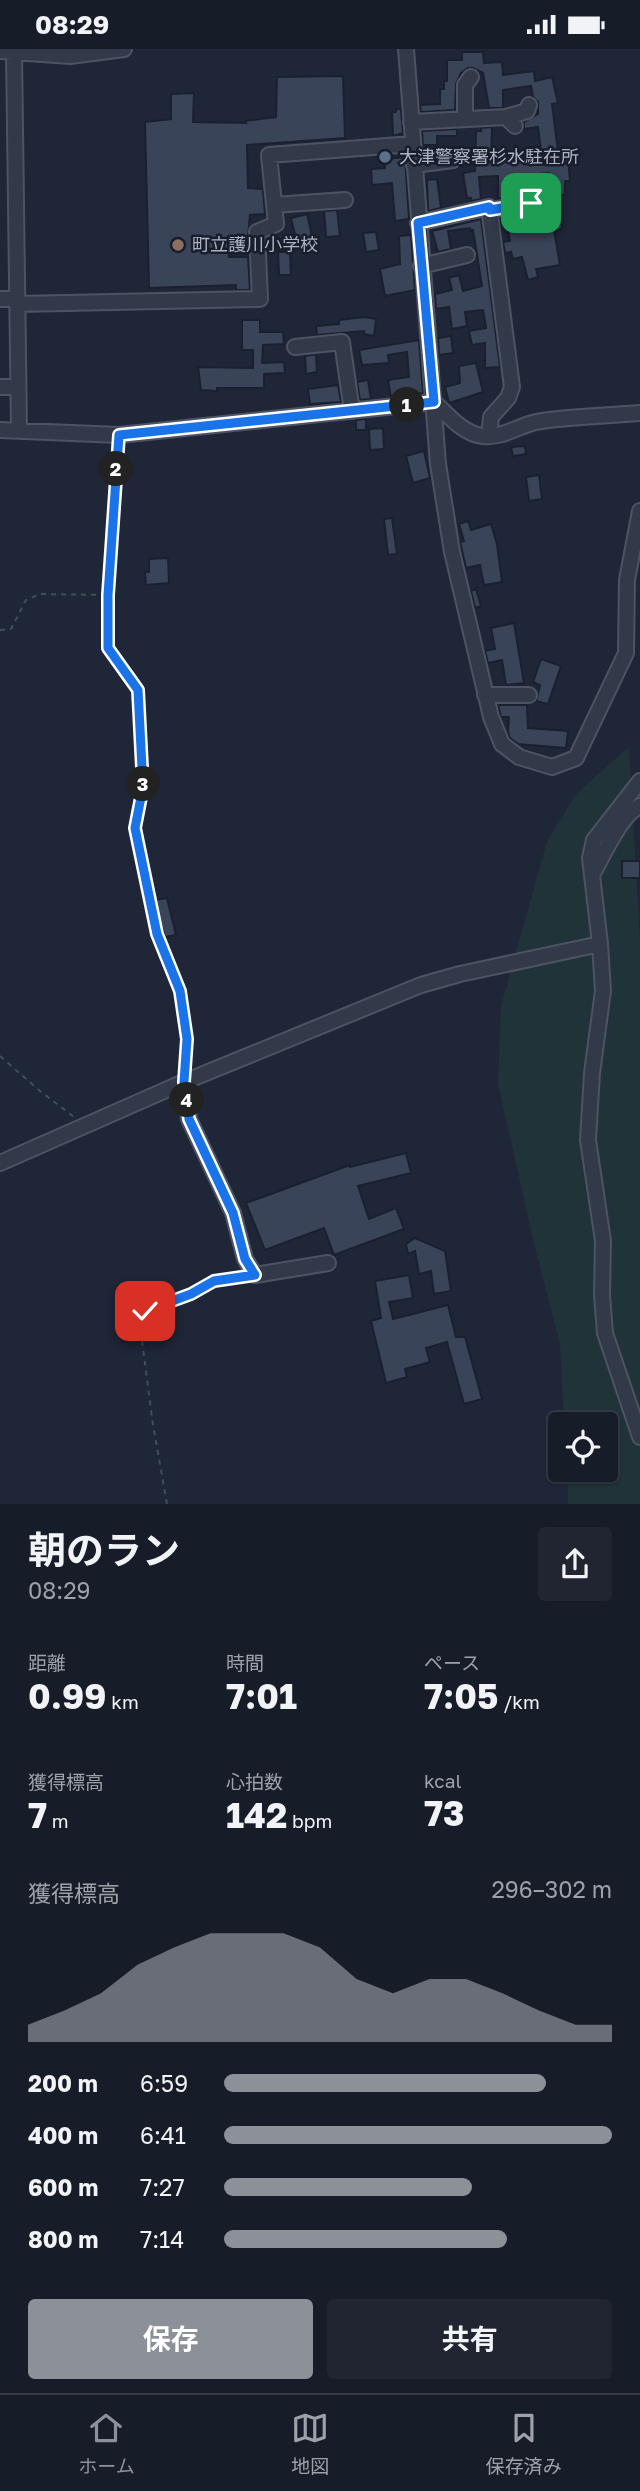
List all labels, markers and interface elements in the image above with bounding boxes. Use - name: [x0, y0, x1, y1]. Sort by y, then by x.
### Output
- text: 08:29: [35, 9, 109, 40]
- place label: 大津警察署杉水駐在所: [399, 145, 579, 167]
- marker: 大津警察署杉水駐在所: [377, 149, 393, 165]
- pin: [501, 173, 561, 233]
- icon: arrive: [512, 184, 550, 222]
- place label: 町立護川小学校: [192, 233, 318, 255]
- marker: 町立護川小学校: [170, 237, 186, 253]
- pin: 1: [390, 387, 424, 423]
- text: 1: [402, 393, 411, 416]
- pin: 2: [99, 451, 134, 487]
- text: 2: [110, 457, 121, 480]
- pin: 3: [125, 767, 160, 801]
- text: 3: [137, 772, 148, 795]
- pin: 4: [170, 1083, 204, 1117]
- text: 4: [181, 1088, 192, 1111]
- pin: [115, 1281, 175, 1341]
- icon: check: [126, 1292, 164, 1330]
- map controls: [548, 1412, 618, 1482]
- button: locate: [548, 1412, 618, 1482]
- text: 朝のラン: [28, 1527, 180, 1572]
- button: share: [538, 1527, 612, 1601]
- text: 08:29: [28, 1576, 90, 1604]
- text: 距離: [28, 1651, 66, 1674]
- text: 時間: [226, 1651, 264, 1674]
- text: ペース: [424, 1651, 480, 1674]
- text: 0.99: [28, 1675, 106, 1717]
- text: 7:01: [226, 1675, 297, 1717]
- text: 7:05: [424, 1675, 498, 1717]
- text: km: [106, 1690, 139, 1713]
- text: /km: [498, 1690, 540, 1713]
- text: kcal: [424, 1769, 462, 1792]
- text: 獲得標高: [28, 1770, 104, 1793]
- text: 心拍数: [226, 1770, 283, 1793]
- text: 73: [424, 1792, 464, 1834]
- text: 7: [28, 1794, 47, 1836]
- text: 142: [226, 1794, 287, 1836]
- text: m: [47, 1809, 69, 1832]
- text: bpm: [287, 1809, 332, 1832]
- text: 296–302 m: [491, 1875, 612, 1903]
- text: 獲得標高: [28, 1879, 120, 1907]
- text: 200 m: [28, 2069, 98, 2097]
- text: 6:59: [140, 2069, 188, 2097]
- text: 400 m: [28, 2121, 98, 2149]
- text: 6:41: [140, 2121, 186, 2149]
- text: 600 m: [28, 2173, 98, 2201]
- text: 7:27: [140, 2173, 185, 2201]
- text: 800 m: [28, 2225, 99, 2253]
- text: 7:14: [140, 2225, 184, 2253]
- button: 保存: [28, 2299, 313, 2379]
- button: 共有: [327, 2299, 612, 2379]
- tab: ホーム: [78, 2409, 135, 2478]
- tab: 地図: [291, 2409, 329, 2478]
- tab: 保存済み: [486, 2409, 562, 2478]

